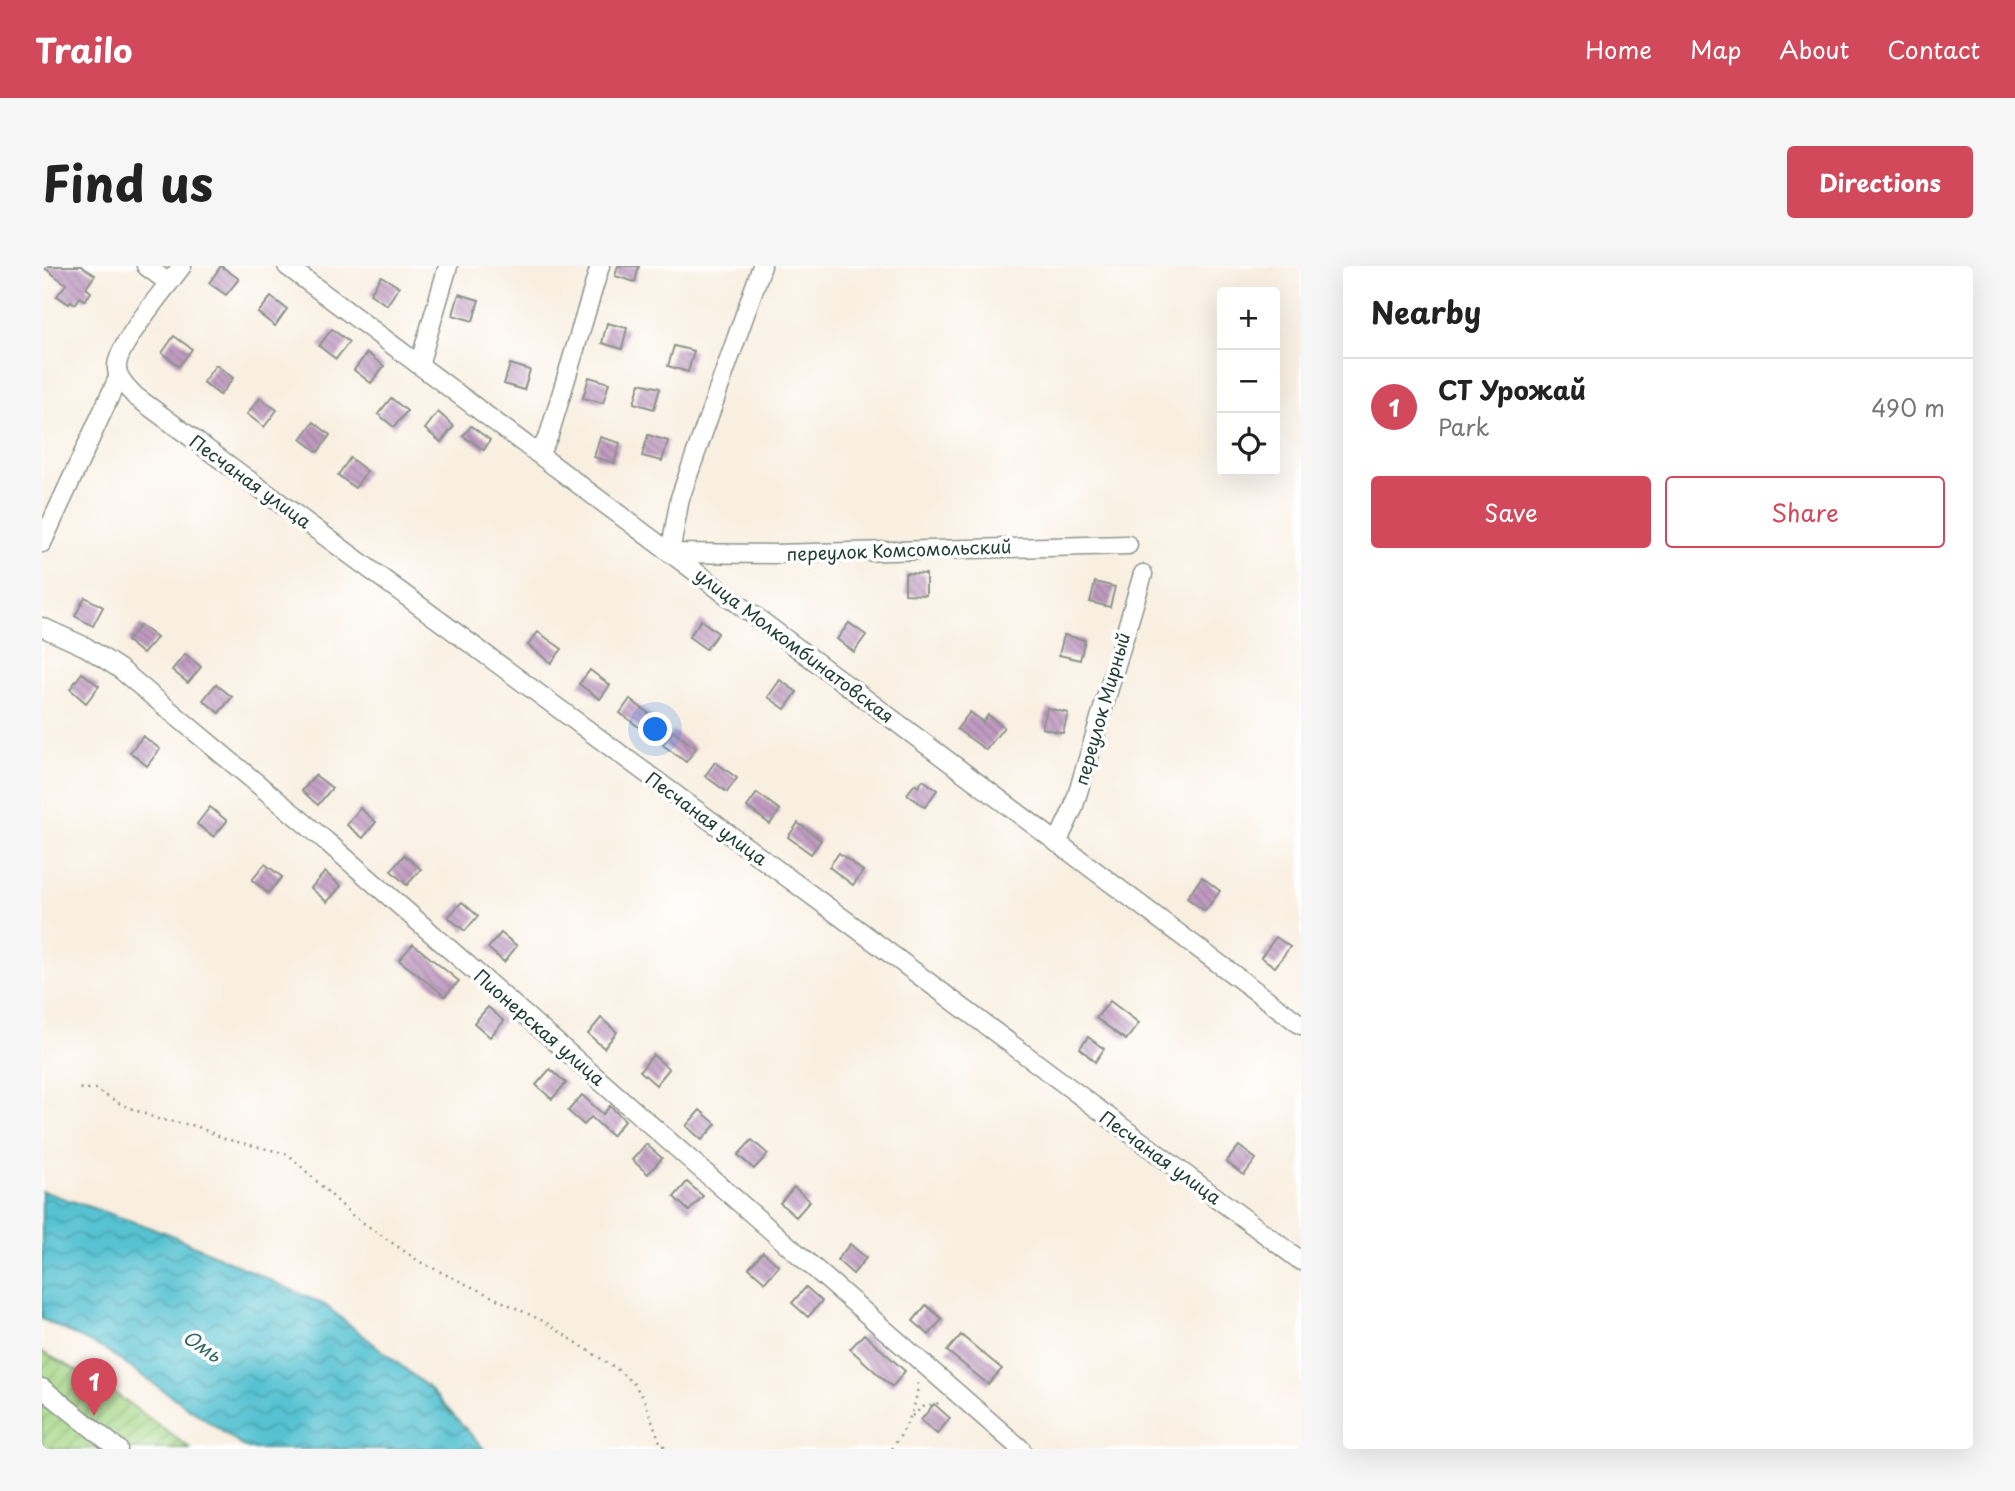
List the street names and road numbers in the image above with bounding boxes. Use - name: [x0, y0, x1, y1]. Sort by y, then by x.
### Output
- street label: Песчаная улица: [185, 427, 318, 535]
- street label: переулок Комсомольский: [786, 532, 1012, 567]
- street label: улица Молкомбинатовская: [690, 561, 900, 729]
- street label: переулок Мирный: [1067, 629, 1136, 788]
- street label: Песчаная улица: [641, 764, 774, 872]
- street label: Пионерская улица: [469, 962, 612, 1092]
- street label: Песчаная улица: [1095, 1103, 1228, 1211]

